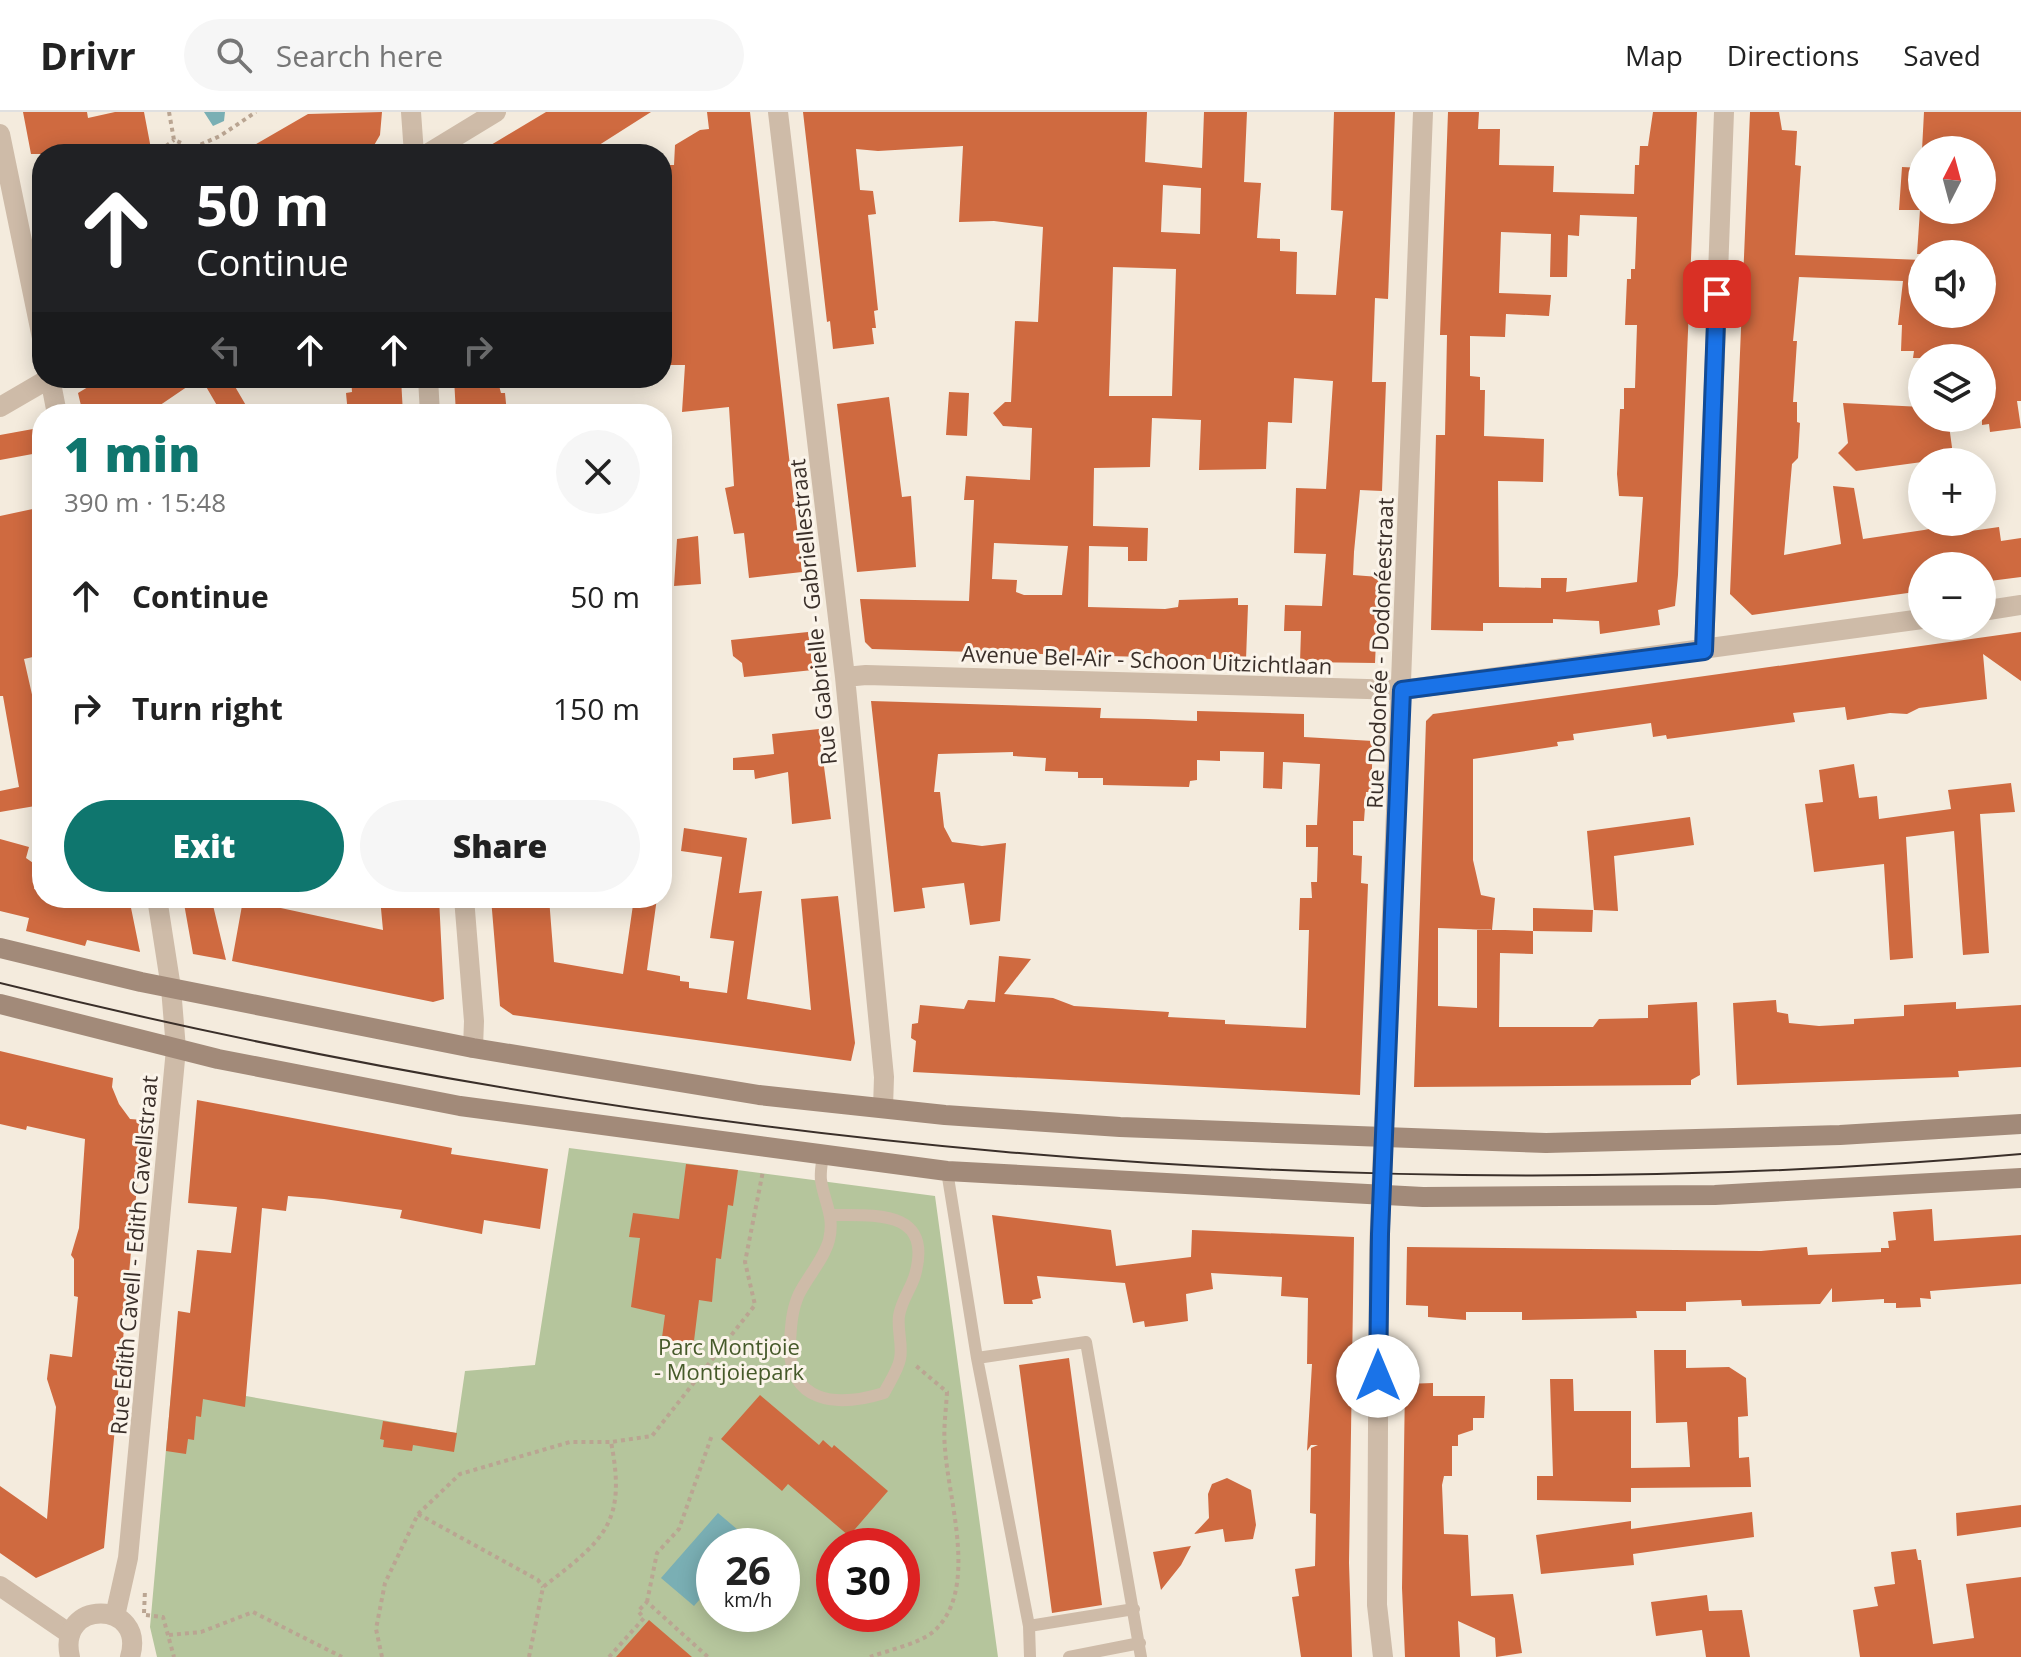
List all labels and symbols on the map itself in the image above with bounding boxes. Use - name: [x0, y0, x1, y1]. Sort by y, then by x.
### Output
- north arrow: [1908, 136, 1996, 224]
- pin: [1683, 260, 1751, 328]
- street label: Rue Gabrielle - Gabriellestraat: [781, 457, 843, 766]
- street label: Rue Dodonée - Dodonéestraat: [1359, 497, 1399, 809]
- street label: Avenue Bel-Air - Schoon Uitzichtlaan: [961, 638, 1333, 680]
- street label: Rue Edith Cavell - Edith Cavellstraat: [102, 1074, 164, 1436]
- park label: Parc Montjoie - Montjoiepark: [654, 1331, 804, 1386]
- position arrow: [1336, 1334, 1420, 1418]
- speed limit sign: 30: [816, 1528, 920, 1632]

